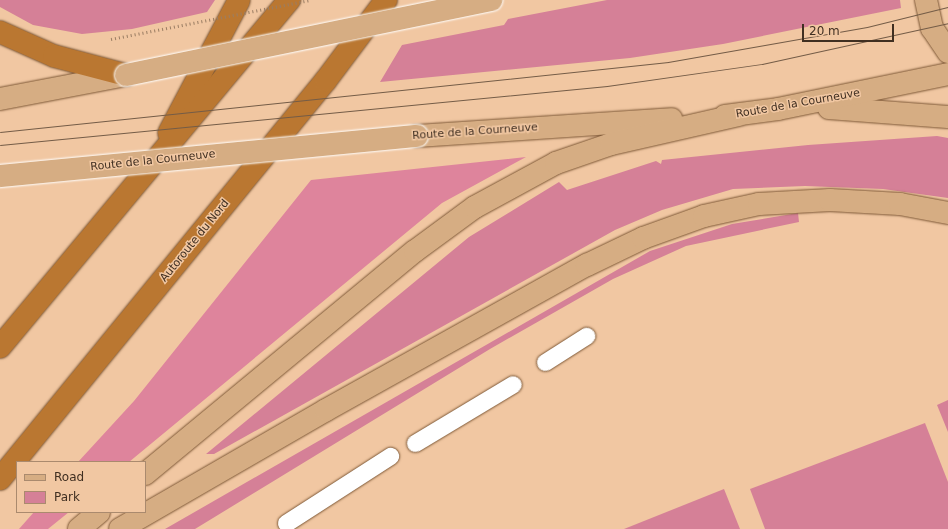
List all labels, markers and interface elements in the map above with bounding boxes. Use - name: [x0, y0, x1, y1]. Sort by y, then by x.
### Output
- scale bar: [804, 16, 896, 42]
- text: 20 m: [809, 24, 840, 38]
- street label: Route de la Courneuve: [735, 87, 861, 121]
- street label: Route de la Courneuve: [412, 121, 538, 143]
- street label: Route de la Courneuve: [90, 148, 216, 174]
- street label: Autoroute du Nord: [158, 197, 232, 285]
- legend: [16, 461, 146, 513]
- text: Road: [54, 470, 84, 484]
- text: Park: [54, 490, 80, 504]

